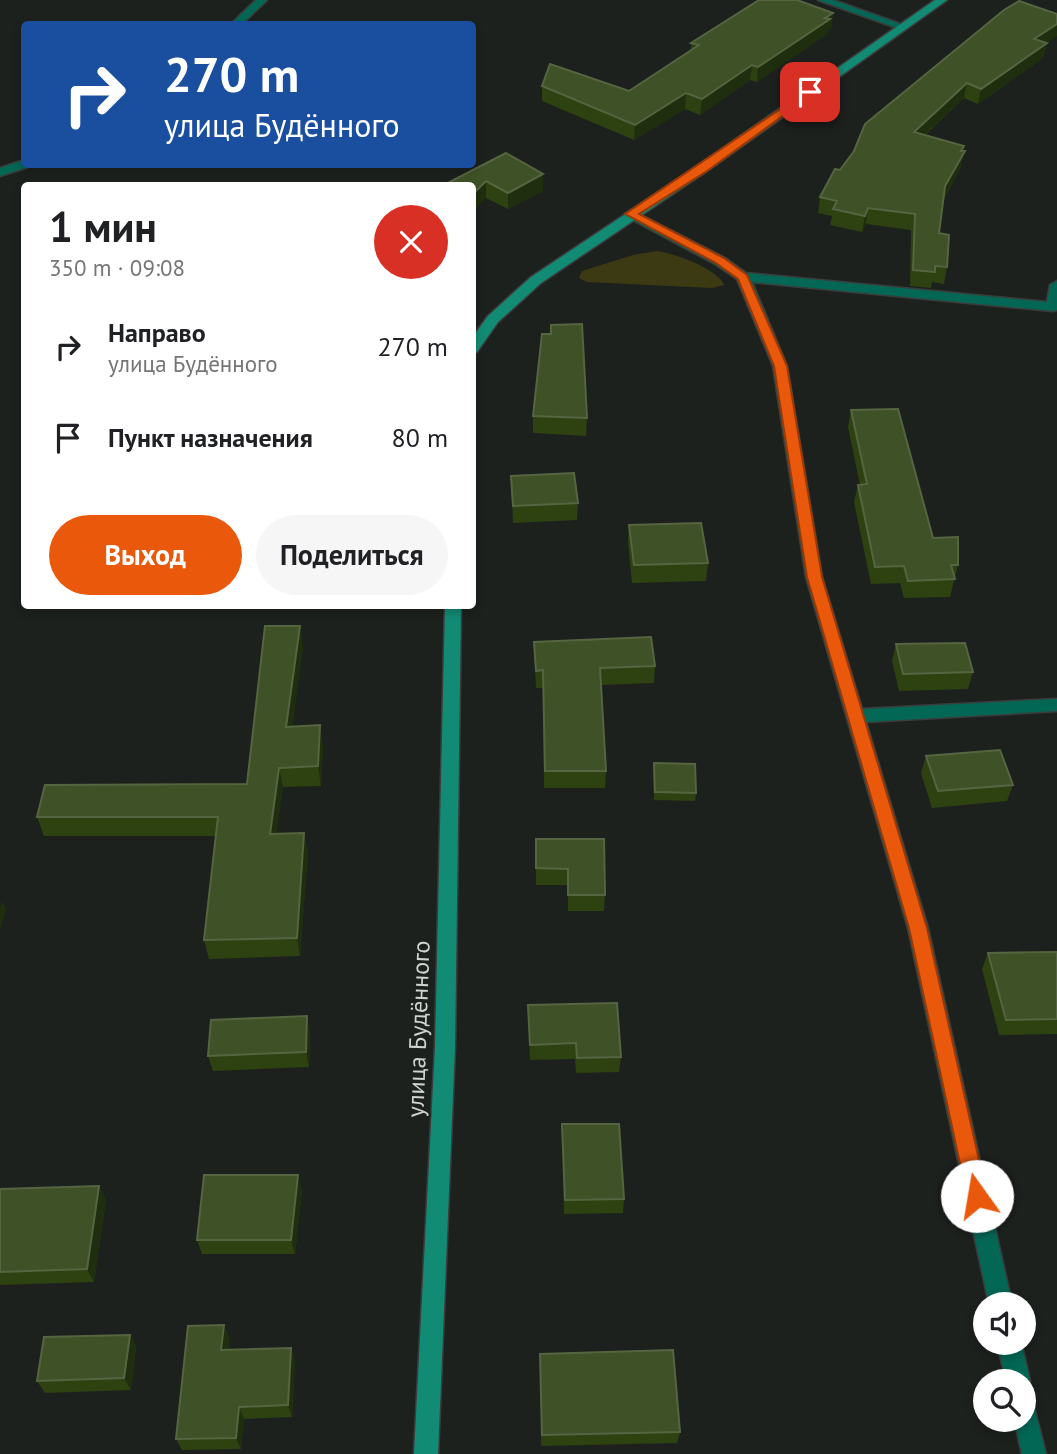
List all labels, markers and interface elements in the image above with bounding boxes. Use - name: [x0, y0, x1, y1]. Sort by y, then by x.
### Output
- text: 270 m: [164, 42, 299, 106]
- icon: right: [49, 49, 140, 140]
- pin: [780, 62, 840, 122]
- icon: arrive: [791, 73, 829, 111]
- text: улица Будённого: [164, 104, 400, 146]
- text: 1 мин: [49, 199, 157, 254]
- button: close: [374, 205, 448, 279]
- text: 350 m · 09:08: [49, 253, 185, 282]
- text: Направо: [108, 316, 206, 349]
- icon: right: [49, 328, 87, 366]
- text: 270 m: [377, 330, 448, 363]
- text: улица Будённого: [108, 349, 277, 378]
- icon: arrive: [49, 419, 87, 457]
- text: Пункт назначения: [108, 421, 313, 454]
- text: 80 m: [392, 421, 448, 454]
- button: Выход: [49, 515, 242, 595]
- button: Поделиться: [256, 515, 448, 595]
- street label: улица Будённого: [399, 940, 437, 1118]
- position arrow: [940, 1159, 1014, 1233]
- map controls: [973, 1292, 1036, 1432]
- button: sound: [973, 1292, 1036, 1355]
- button: search: [973, 1369, 1036, 1432]

